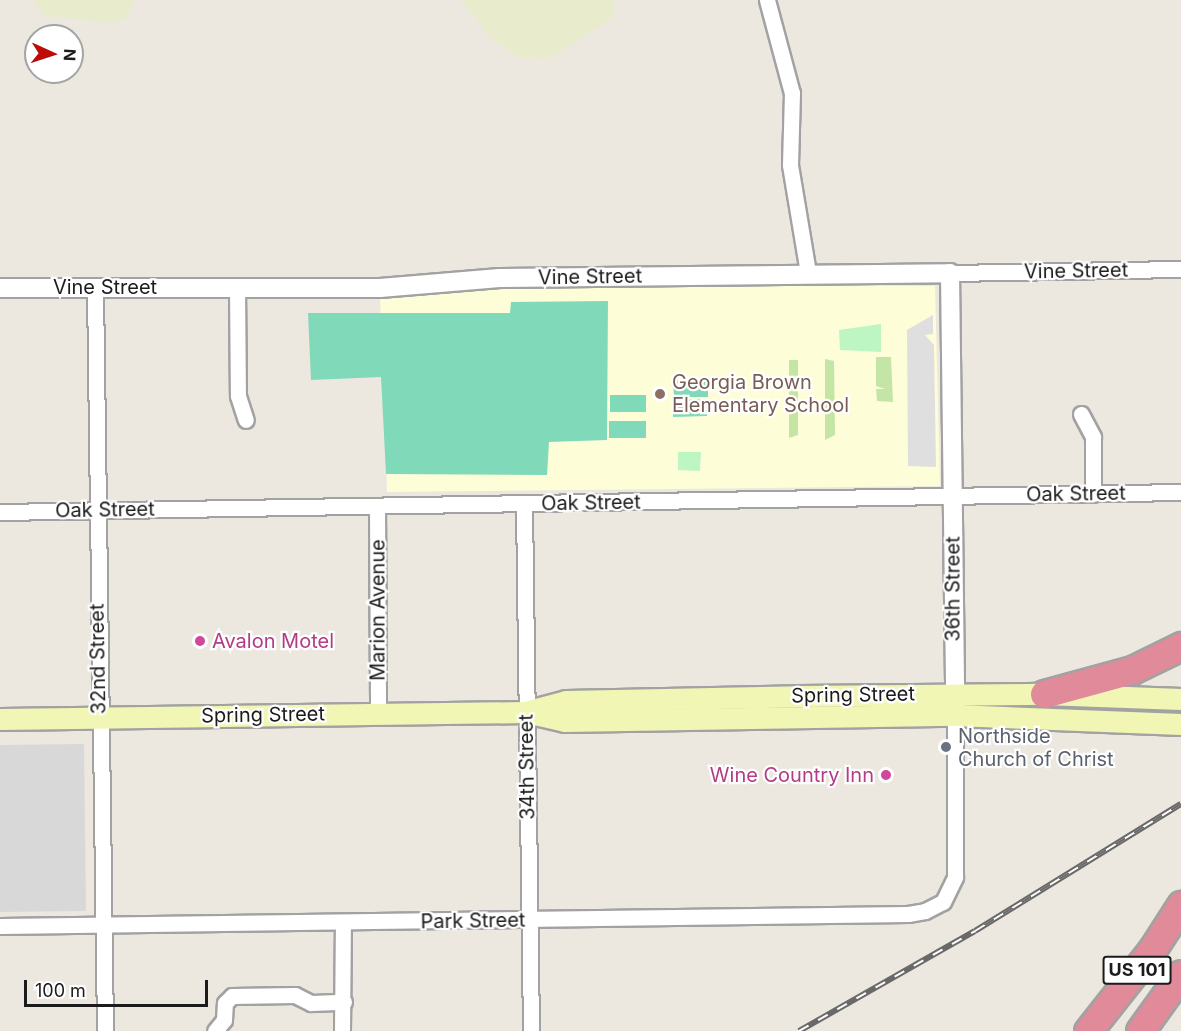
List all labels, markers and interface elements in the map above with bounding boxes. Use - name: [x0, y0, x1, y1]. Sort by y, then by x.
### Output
- north arrow: [24, 24, 84, 84]
- text: N: [60, 48, 80, 61]
- street label: Vine Street: [1024, 258, 1128, 284]
- street label: Vine Street: [538, 264, 642, 290]
- street label: Vine Street: [53, 275, 157, 299]
- place label: Georgia Brown Elementary School: [672, 371, 849, 418]
- marker: Georgia Brown Elementary School: [653, 387, 667, 401]
- street label: Oak Street: [1026, 481, 1126, 507]
- street label: Oak Street: [541, 490, 641, 516]
- street label: Oak Street: [55, 497, 155, 523]
- street label: 36th Street: [941, 536, 965, 642]
- street label: Marion Avenue: [366, 539, 390, 681]
- street label: 32nd Street: [85, 603, 111, 715]
- place label: Avalon Motel: [212, 629, 334, 653]
- marker: Avalon Motel: [193, 634, 207, 648]
- street label: Spring Street: [791, 682, 915, 708]
- street label: Spring Street: [201, 702, 325, 728]
- street label: 34th Street: [514, 714, 540, 820]
- place label: Northside Church of Christ: [958, 724, 1114, 771]
- marker: Northside Church of Christ: [939, 740, 953, 754]
- place label: Wine Country Inn: [710, 763, 874, 787]
- marker: Wine Country Inn: [879, 768, 893, 782]
- street label: Park Street: [420, 908, 526, 934]
- road number: US 101: [1102, 955, 1172, 985]
- scale bar: [27, 968, 212, 1006]
- text: 100 m: [35, 980, 86, 1001]

